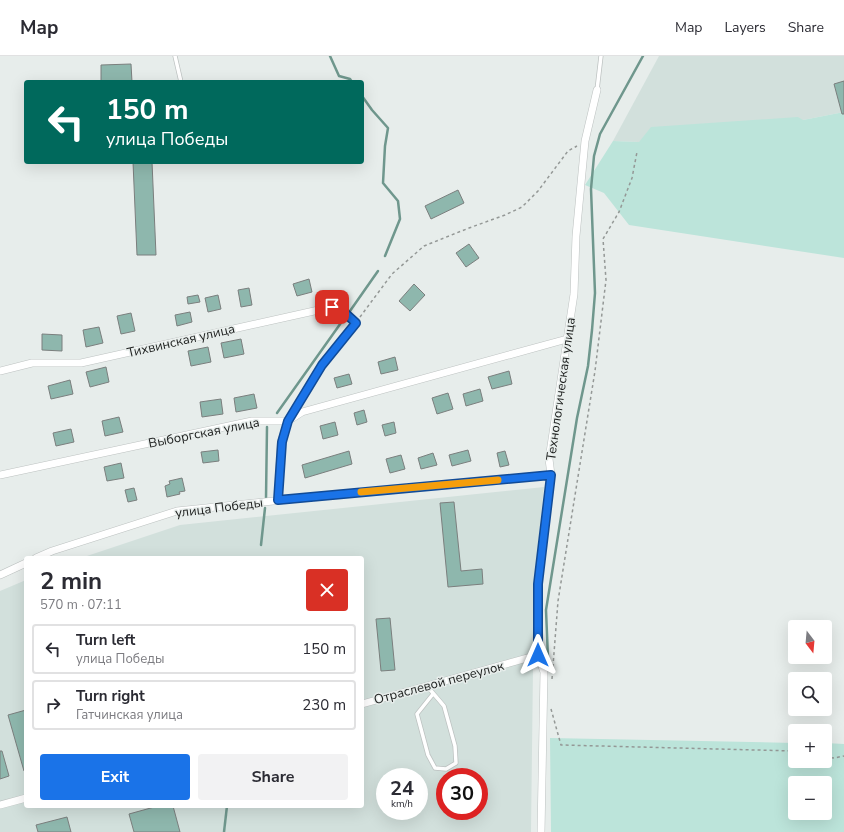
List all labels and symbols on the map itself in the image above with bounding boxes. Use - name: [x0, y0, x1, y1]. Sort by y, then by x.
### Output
- pin: [315, 290, 349, 324]
- street label: Технологическая улица: [542, 316, 580, 462]
- street label: Тихвинская улица: [125, 320, 237, 362]
- street label: Выборгская улица: [147, 413, 261, 453]
- street label: улица Победы: [174, 494, 264, 522]
- north arrow: [788, 620, 832, 664]
- position arrow: [517, 634, 559, 676]
- street label: Отраслевой переулок: [372, 657, 506, 709]
- speed limit sign: 30: [436, 768, 488, 820]

